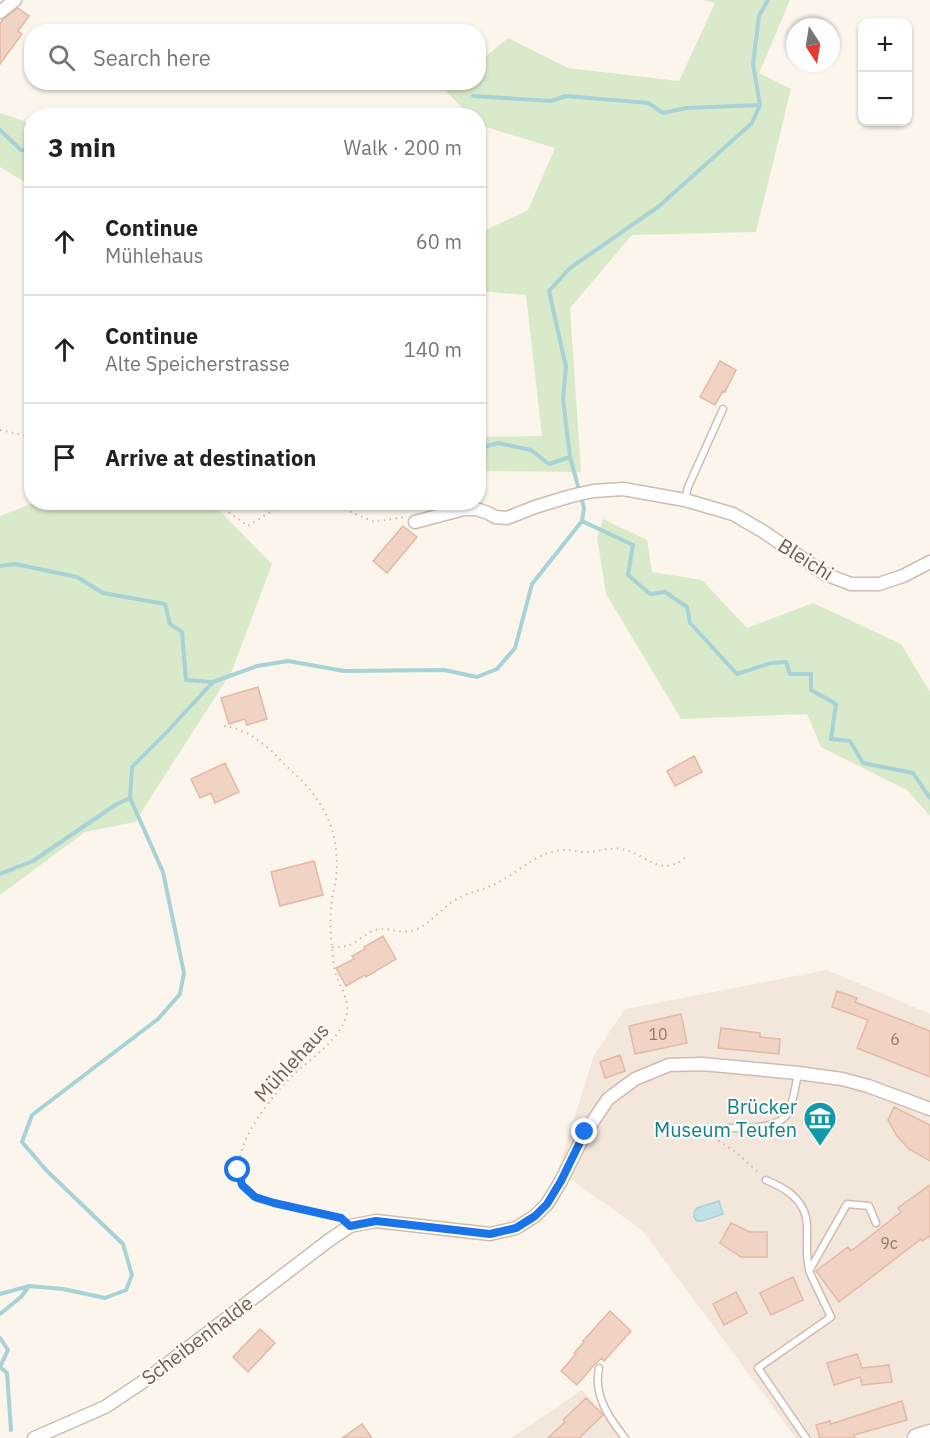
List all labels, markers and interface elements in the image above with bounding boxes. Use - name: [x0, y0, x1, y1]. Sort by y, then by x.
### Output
- north arrow: [786, 18, 840, 72]
- map controls: [858, 18, 912, 126]
- button: +: [858, 18, 912, 72]
- search box: [24, 24, 486, 90]
- icon: search: [45, 41, 78, 74]
- text: Search here: [93, 43, 211, 72]
- button: −: [858, 72, 912, 126]
- text: 3 min: [48, 130, 116, 164]
- text: Walk · 200 m: [344, 134, 462, 161]
- text: Continue: [105, 213, 198, 242]
- icon: ahead: [48, 225, 81, 258]
- text: 60 m: [416, 228, 462, 255]
- text: Mühlehaus: [105, 242, 204, 269]
- text: Continue: [105, 321, 198, 350]
- icon: ahead: [48, 333, 81, 366]
- text: 140 m: [404, 336, 462, 363]
- text: Alte Speicherstrasse: [105, 350, 290, 377]
- icon: arrive: [48, 441, 81, 474]
- text: Arrive at destination: [105, 443, 316, 472]
- street label: Bleichi: [773, 531, 839, 587]
- street label: Mühlehaus: [248, 1017, 334, 1107]
- house number: 10: [648, 1024, 668, 1044]
- house number: 6: [890, 1029, 900, 1049]
- place label: Brücker Museum Teufen: [654, 1093, 797, 1143]
- museum icon: Brücker Museum Teufen: [802, 1100, 838, 1147]
- route end: [571, 1118, 597, 1144]
- route start: [224, 1156, 250, 1182]
- house number: 9c: [880, 1233, 898, 1253]
- street label: Scheibenhalde: [136, 1289, 258, 1391]

